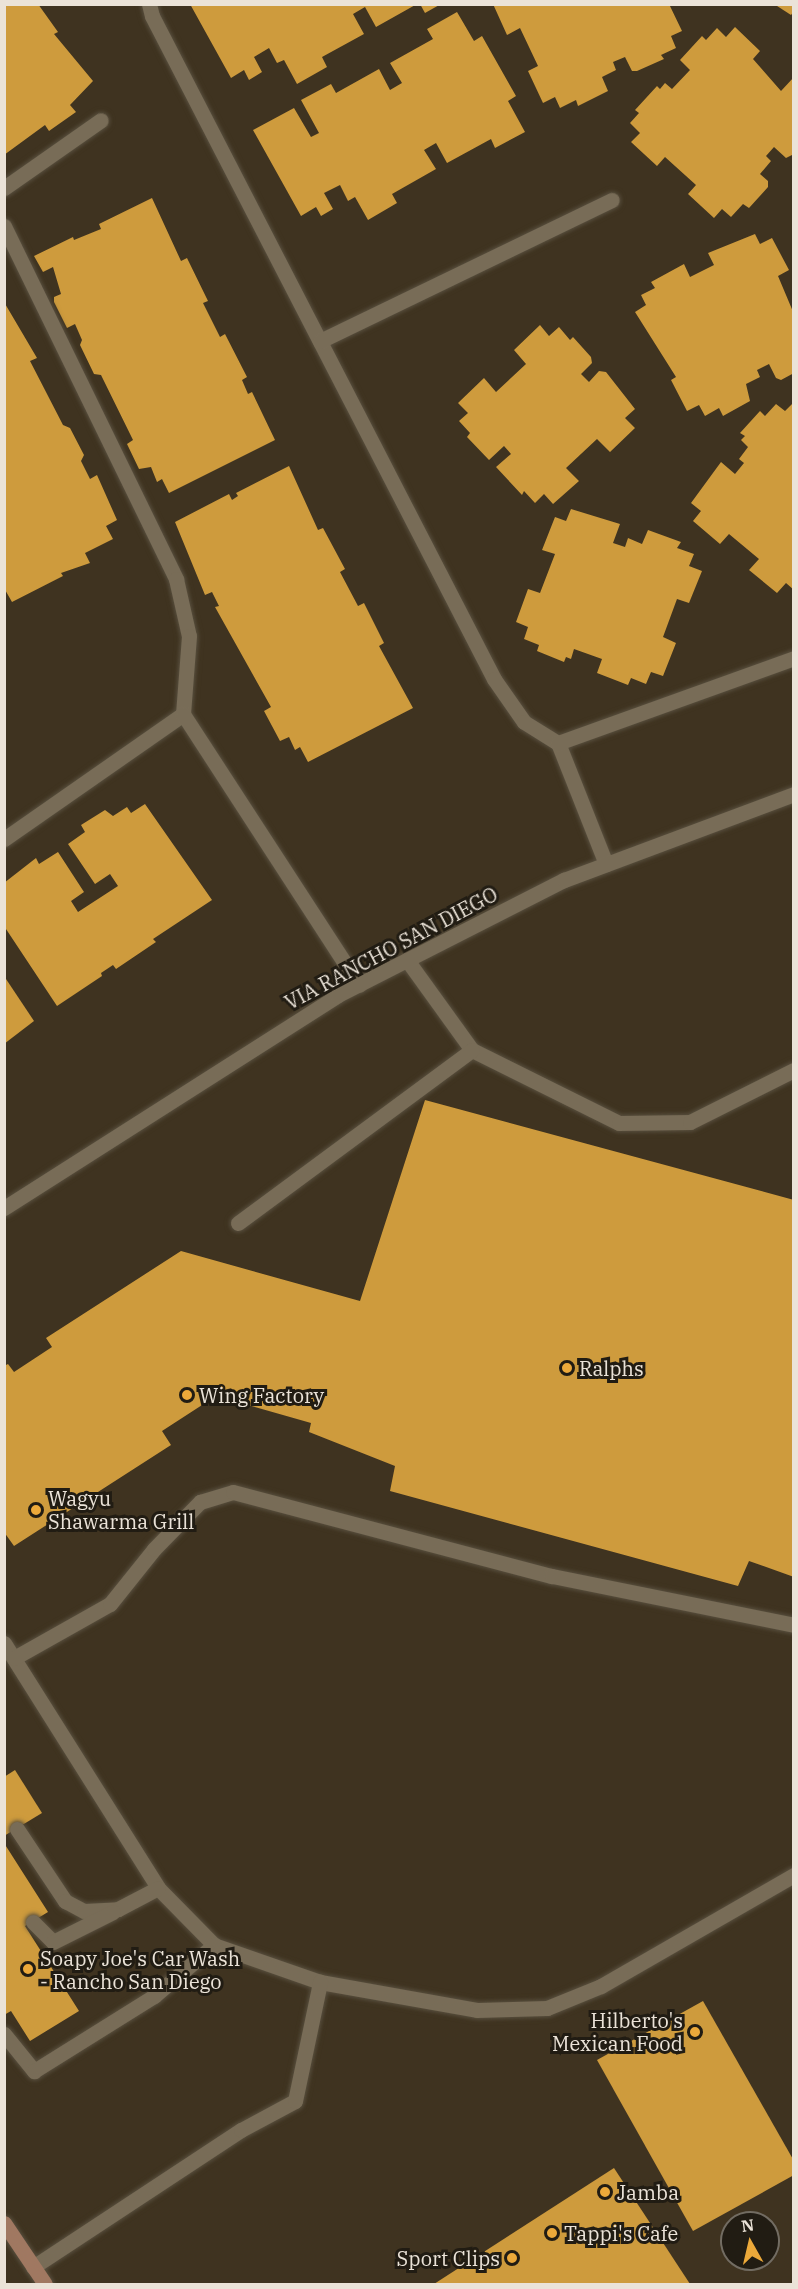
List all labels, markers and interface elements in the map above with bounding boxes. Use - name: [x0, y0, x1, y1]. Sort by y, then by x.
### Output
- street label: VIA RANCHO SAN DIEGO: [280, 882, 502, 1014]
- place label: Ralphs: [579, 1356, 644, 1380]
- marker: Ralphs: [560, 1361, 574, 1375]
- place label: Wing Factory: [199, 1383, 324, 1407]
- marker: Wing Factory: [180, 1388, 194, 1402]
- place label: Wagyu Shawarma Grill: [48, 1486, 194, 1533]
- marker: Wagyu Shawarma Grill: [29, 1503, 43, 1517]
- place label: Soapy Joe's Car Wash - Rancho San Diego: [40, 1946, 240, 1993]
- marker: Soapy Joe's Car Wash - Rancho San Diego: [21, 1962, 35, 1976]
- place label: Hilberto's Mexican Food: [552, 2008, 683, 2055]
- marker: Hilberto's Mexican Food: [688, 2025, 702, 2039]
- place label: Jamba: [617, 2180, 679, 2204]
- marker: Jamba: [598, 2185, 612, 2199]
- north arrow: [720, 2211, 780, 2271]
- text: N: [740, 2214, 755, 2236]
- place label: Tappi's Cafe: [564, 2221, 678, 2245]
- marker: Tappi's Cafe: [545, 2226, 559, 2240]
- place label: Sport Clips: [397, 2246, 500, 2270]
- marker: Sport Clips: [505, 2251, 519, 2265]

